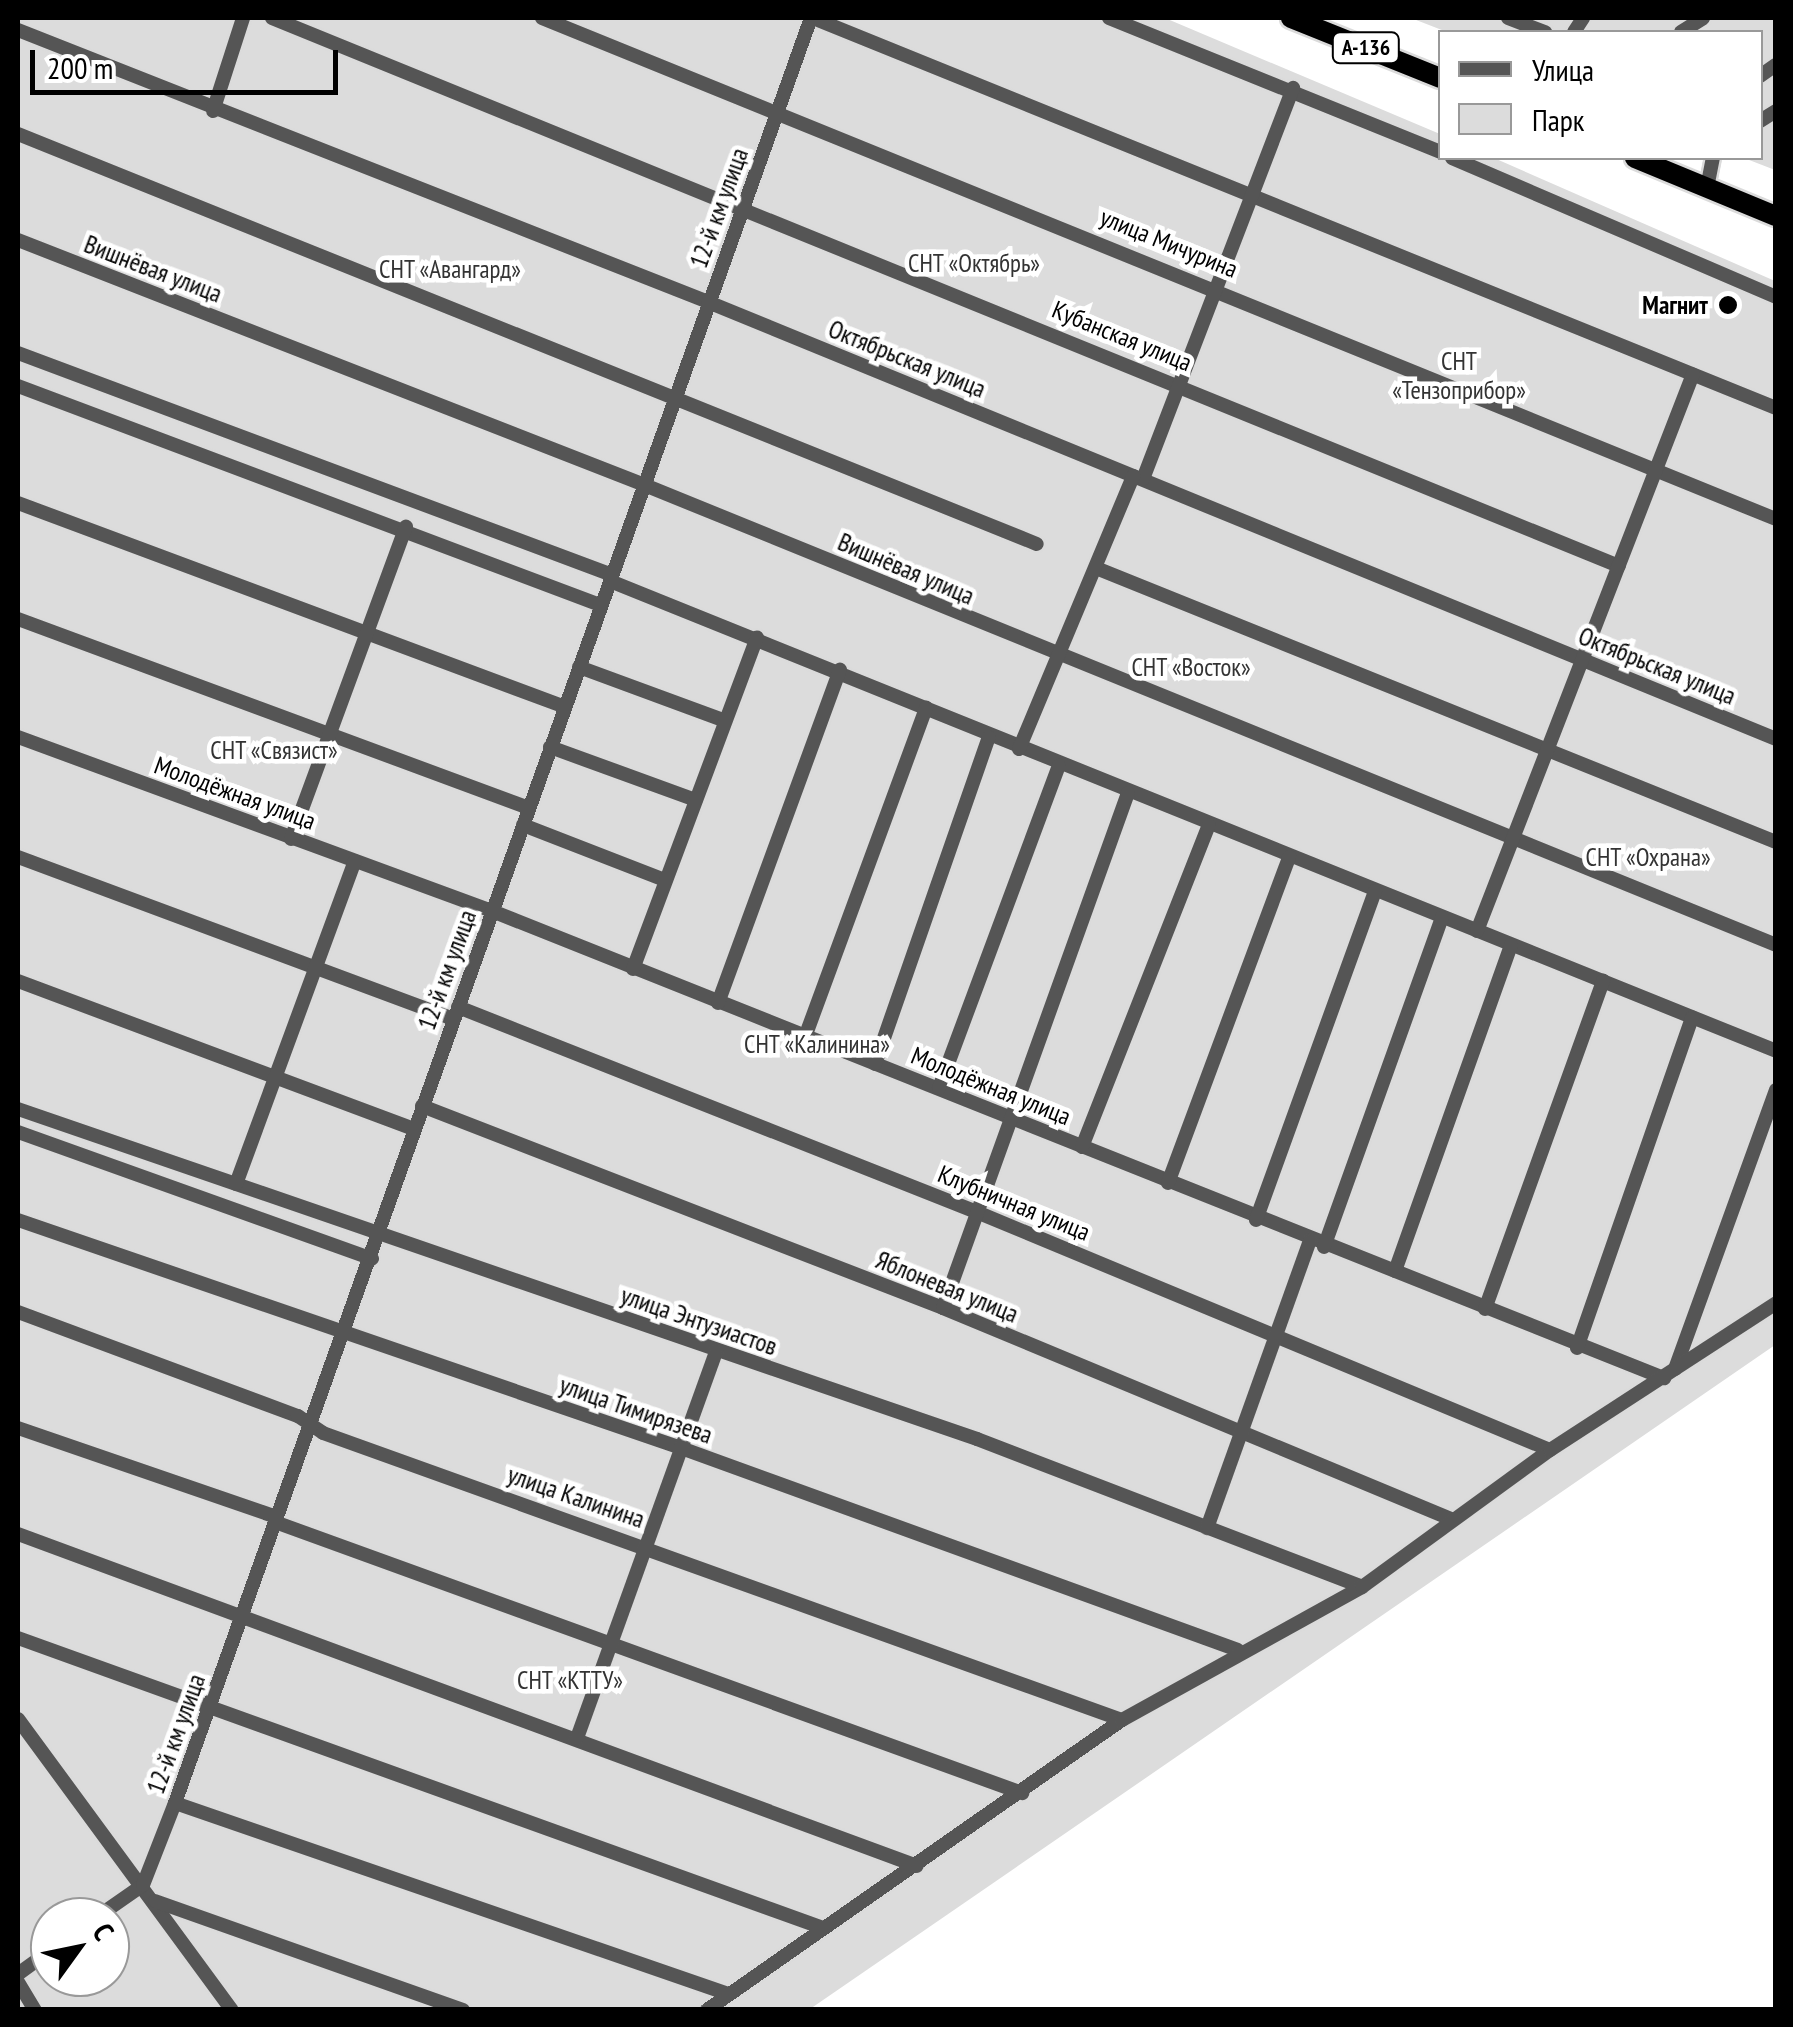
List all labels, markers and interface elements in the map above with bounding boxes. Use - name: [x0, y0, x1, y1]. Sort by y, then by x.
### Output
- scale bar: [35, 30, 342, 92]
- legend: [1438, 30, 1763, 160]
- road number: А-136: [1331, 31, 1401, 65]
- text: 200 m: [47, 48, 113, 87]
- text: Улица: [1532, 50, 1594, 89]
- text: Парк: [1532, 100, 1584, 139]
- street label: 12-й км улица: [683, 144, 755, 272]
- street label: улица Мичурина: [1096, 202, 1242, 284]
- street label: Вишнёвая улица: [80, 229, 226, 309]
- park label: СНТ «Октябрь»: [908, 248, 1040, 278]
- park label: СНТ «Авангард»: [379, 254, 521, 284]
- place label: Магнит: [1642, 290, 1708, 320]
- street label: Кубанская улица: [1048, 294, 1196, 378]
- marker: Магнит: [1717, 294, 1739, 316]
- street label: Октябрьская улица: [824, 314, 990, 404]
- park label: СНТ «Тензоприбор»: [1392, 347, 1526, 406]
- street label: Вишнёвая улица: [833, 527, 979, 611]
- street label: Октябрьская улица: [1574, 621, 1740, 711]
- park label: СНТ «Восток»: [1131, 652, 1251, 682]
- park label: СНТ «Связист»: [210, 735, 338, 765]
- street label: Молодёжная улица: [150, 750, 320, 836]
- park label: СНТ «Охрана»: [1585, 842, 1711, 872]
- street label: 12-й км улица: [411, 906, 483, 1034]
- park label: СНТ «Калинина»: [744, 1029, 890, 1059]
- street label: Молодёжная улица: [907, 1040, 1075, 1132]
- street label: Клубничная улица: [934, 1159, 1094, 1247]
- street label: Яблоневая улица: [871, 1245, 1023, 1329]
- street label: улица Энтузиастов: [617, 1280, 781, 1362]
- street label: улица Тимирязева: [555, 1370, 717, 1450]
- street label: улица Калинина: [504, 1460, 648, 1534]
- park label: СНТ «КТТУ»: [517, 1665, 623, 1695]
- street label: 12-й км улица: [140, 1670, 212, 1798]
- north arrow: [30, 1897, 130, 1997]
- text: С: [85, 1916, 123, 1947]

